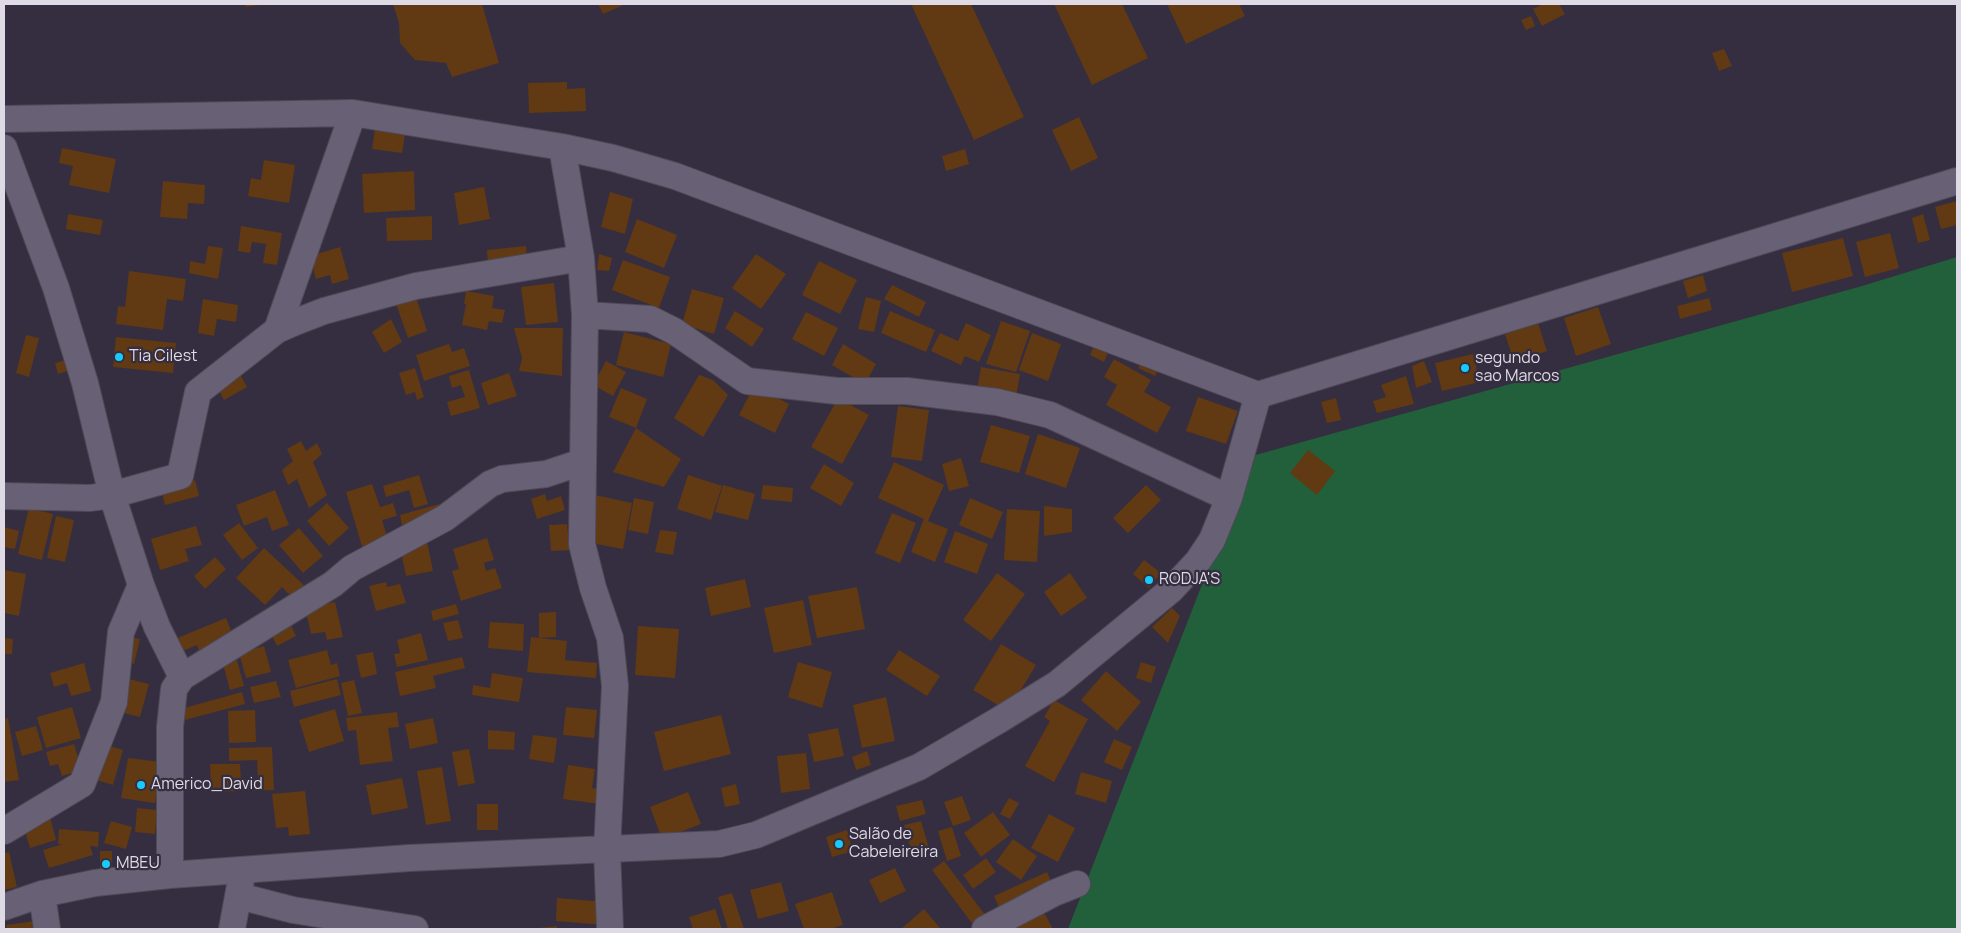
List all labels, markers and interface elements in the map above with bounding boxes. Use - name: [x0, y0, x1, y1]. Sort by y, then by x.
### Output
- place label: Tia Cilest: [129, 347, 197, 367]
- place label: segundo sao Marcos: [1475, 349, 1559, 387]
- marker: Tia Cilest: [113, 351, 125, 363]
- marker: segundo sao Marcos: [1459, 362, 1471, 374]
- place label: RODJA'S: [1159, 570, 1220, 590]
- marker: RODJA'S: [1143, 574, 1155, 586]
- place label: Americo_David: [151, 775, 263, 795]
- marker: Americo_David: [135, 779, 147, 791]
- place label: Salão de Cabeleireira: [849, 825, 938, 863]
- marker: Salão de Cabeleireira: [833, 838, 845, 850]
- place label: MBEU: [116, 854, 160, 874]
- marker: MBEU: [100, 858, 112, 870]

